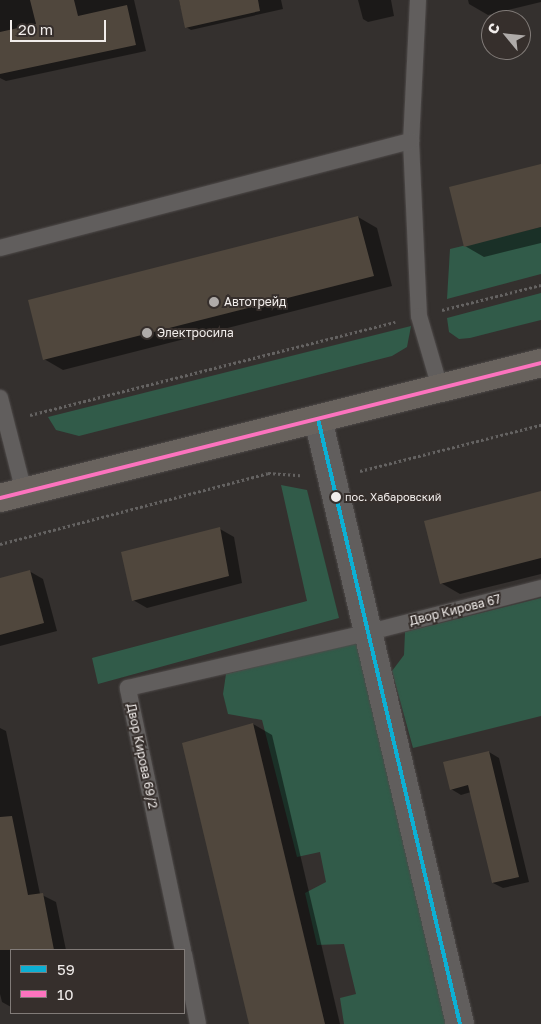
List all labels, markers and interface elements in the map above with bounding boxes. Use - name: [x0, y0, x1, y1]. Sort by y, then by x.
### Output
- scale bar: [12, 10, 109, 42]
- north arrow: [481, 10, 531, 60]
- text: 20 m: [18, 20, 53, 38]
- text: С: [483, 20, 503, 37]
- place label: Автотрейд: [224, 295, 286, 309]
- marker: Автотрейд: [208, 296, 220, 308]
- place label: Электросила: [157, 326, 234, 340]
- marker: Электросила: [141, 327, 153, 339]
- place label: пос. Хабаровский: [345, 490, 441, 504]
- marker: пос. Хабаровский: [331, 492, 341, 502]
- street label: Двор Кирова 67: [408, 592, 502, 628]
- street label: Двор Кирова 69/2: [124, 702, 160, 810]
- legend: [10, 949, 185, 1014]
- text: 59: [57, 960, 75, 978]
- text: 10: [57, 985, 74, 1003]

